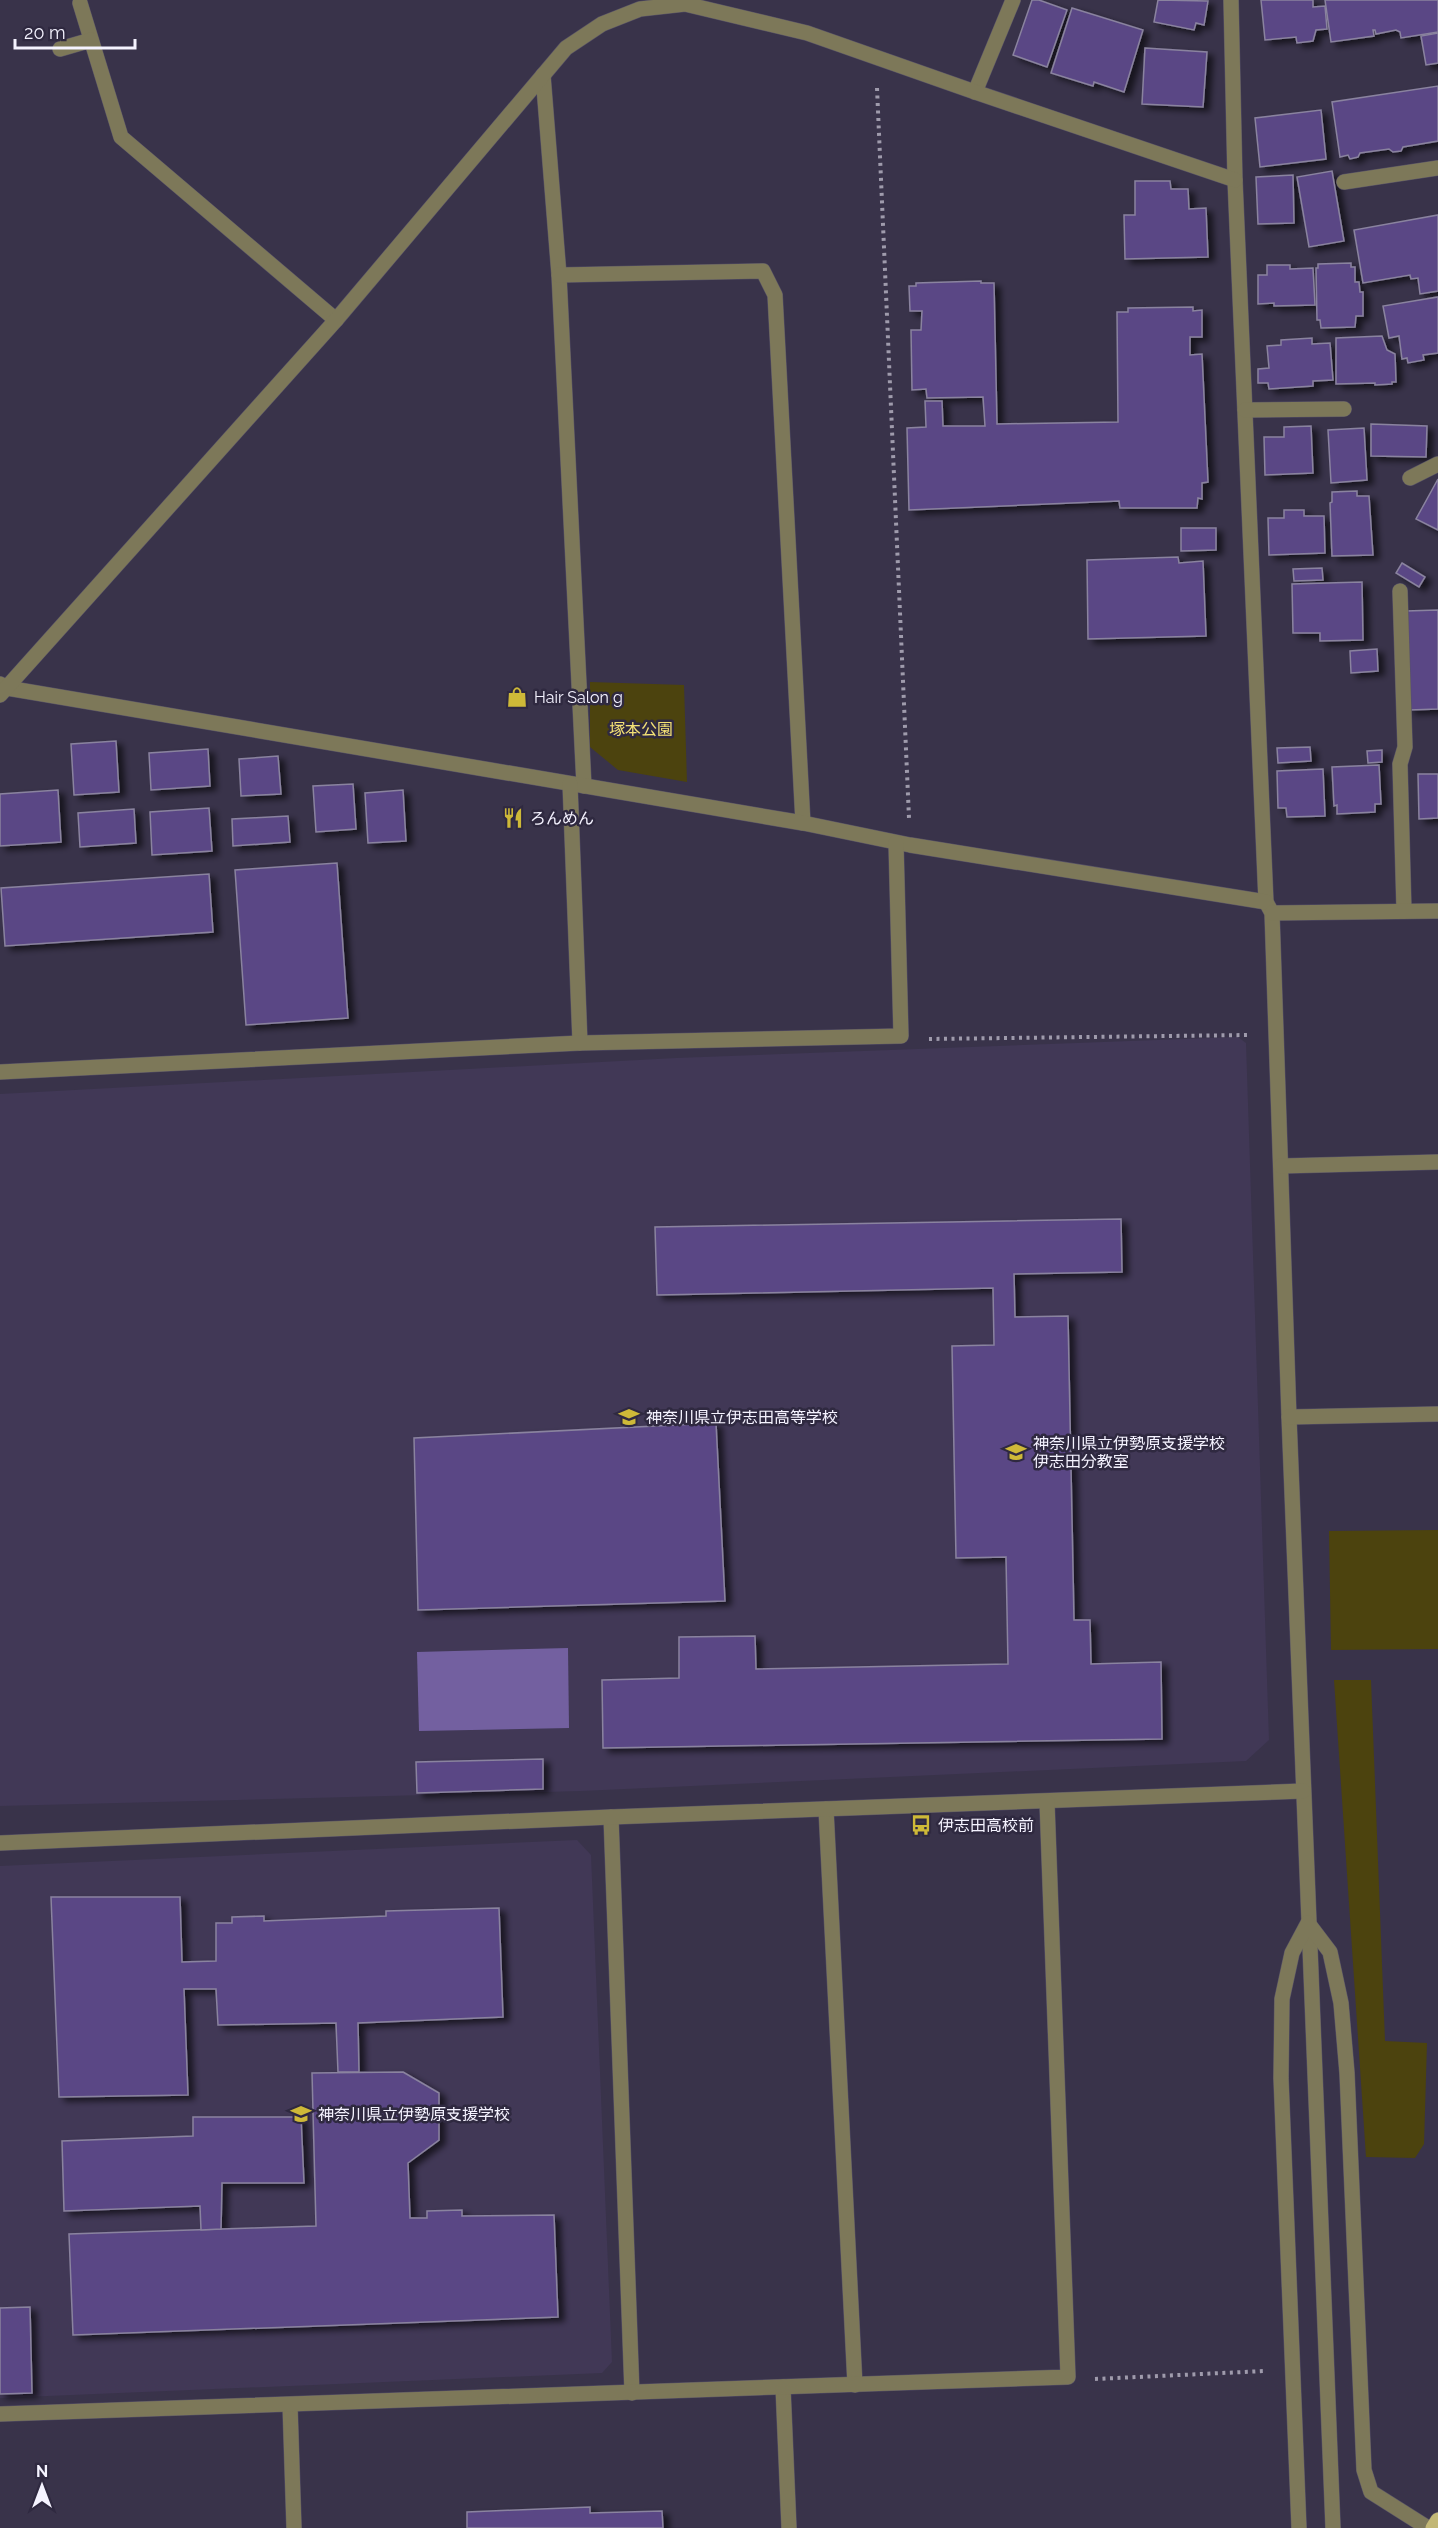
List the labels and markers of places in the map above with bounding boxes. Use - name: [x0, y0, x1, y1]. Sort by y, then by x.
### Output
- shop icon: Hair Salon g: [505, 685, 529, 709]
- place label: Hair Salon g: [534, 688, 623, 707]
- restaurant icon: ろんめん: [501, 806, 525, 830]
- place label: ろんめん: [530, 809, 594, 828]
- school or university icon: 神奈川県立伊志田高等学校: [617, 1405, 641, 1429]
- place label: 神奈川県立伊志田高等学校: [646, 1408, 838, 1427]
- place label: 神奈川県立伊勢原支援学校 伊志田分教室: [1033, 1434, 1225, 1471]
- school or university icon: 神奈川県立伊勢原支援学校 伊志田分教室: [1004, 1440, 1028, 1464]
- bus stop icon: 伊志田高校前: [909, 1813, 933, 1837]
- place label: 伊志田高校前: [938, 1816, 1034, 1835]
- school or university icon: 神奈川県立伊勢原支援学校: [289, 2102, 313, 2126]
- place label: 神奈川県立伊勢原支援学校: [318, 2105, 510, 2124]

